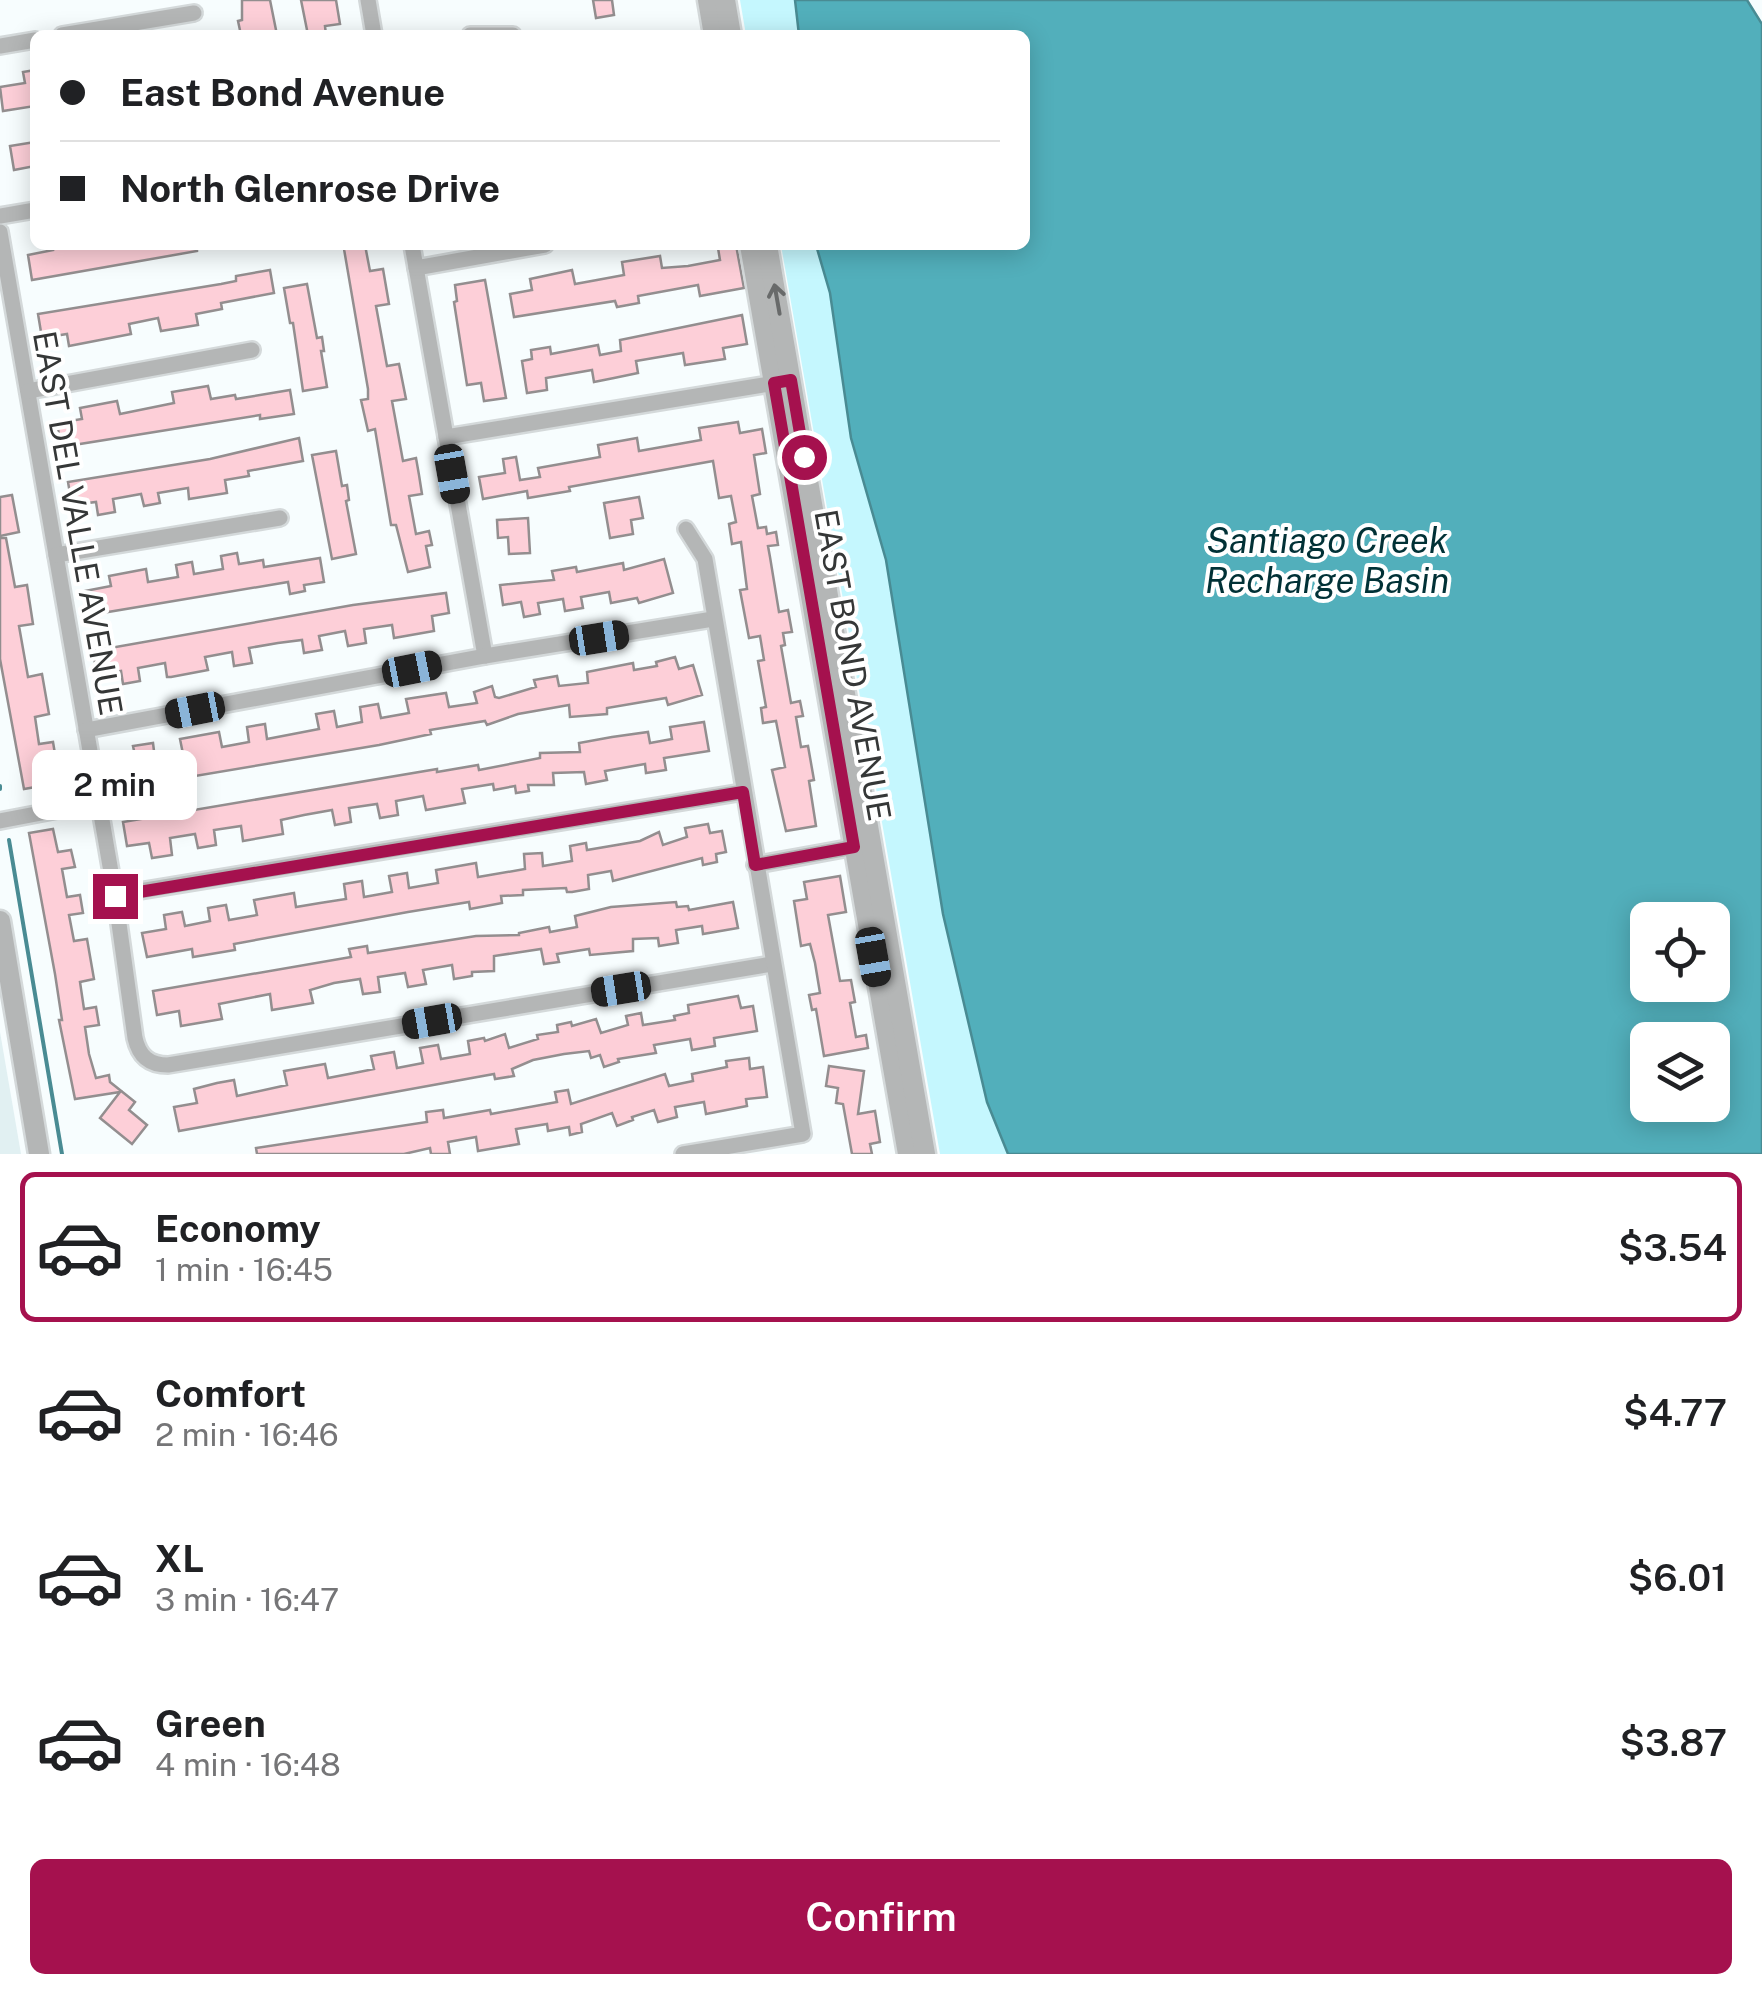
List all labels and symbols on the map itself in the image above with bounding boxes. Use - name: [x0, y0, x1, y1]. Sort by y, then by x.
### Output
- one-way arrow: [767, 283, 786, 316]
- street label: EAST DEL VALLE AVENUE: [26, 328, 130, 718]
- route start: [782, 435, 827, 480]
- car: [432, 442, 472, 506]
- street label: EAST BOND AVENUE: [807, 506, 899, 824]
- water label: Santiago Creek Recharge Basin: [1205, 520, 1449, 601]
- car: [567, 618, 631, 658]
- car: [380, 649, 444, 689]
- car: [163, 690, 227, 730]
- callout: 2 min: [32, 751, 198, 821]
- route end: [93, 874, 138, 919]
- car: [853, 925, 893, 989]
- car: [589, 969, 653, 1009]
- car: [400, 1001, 464, 1041]

